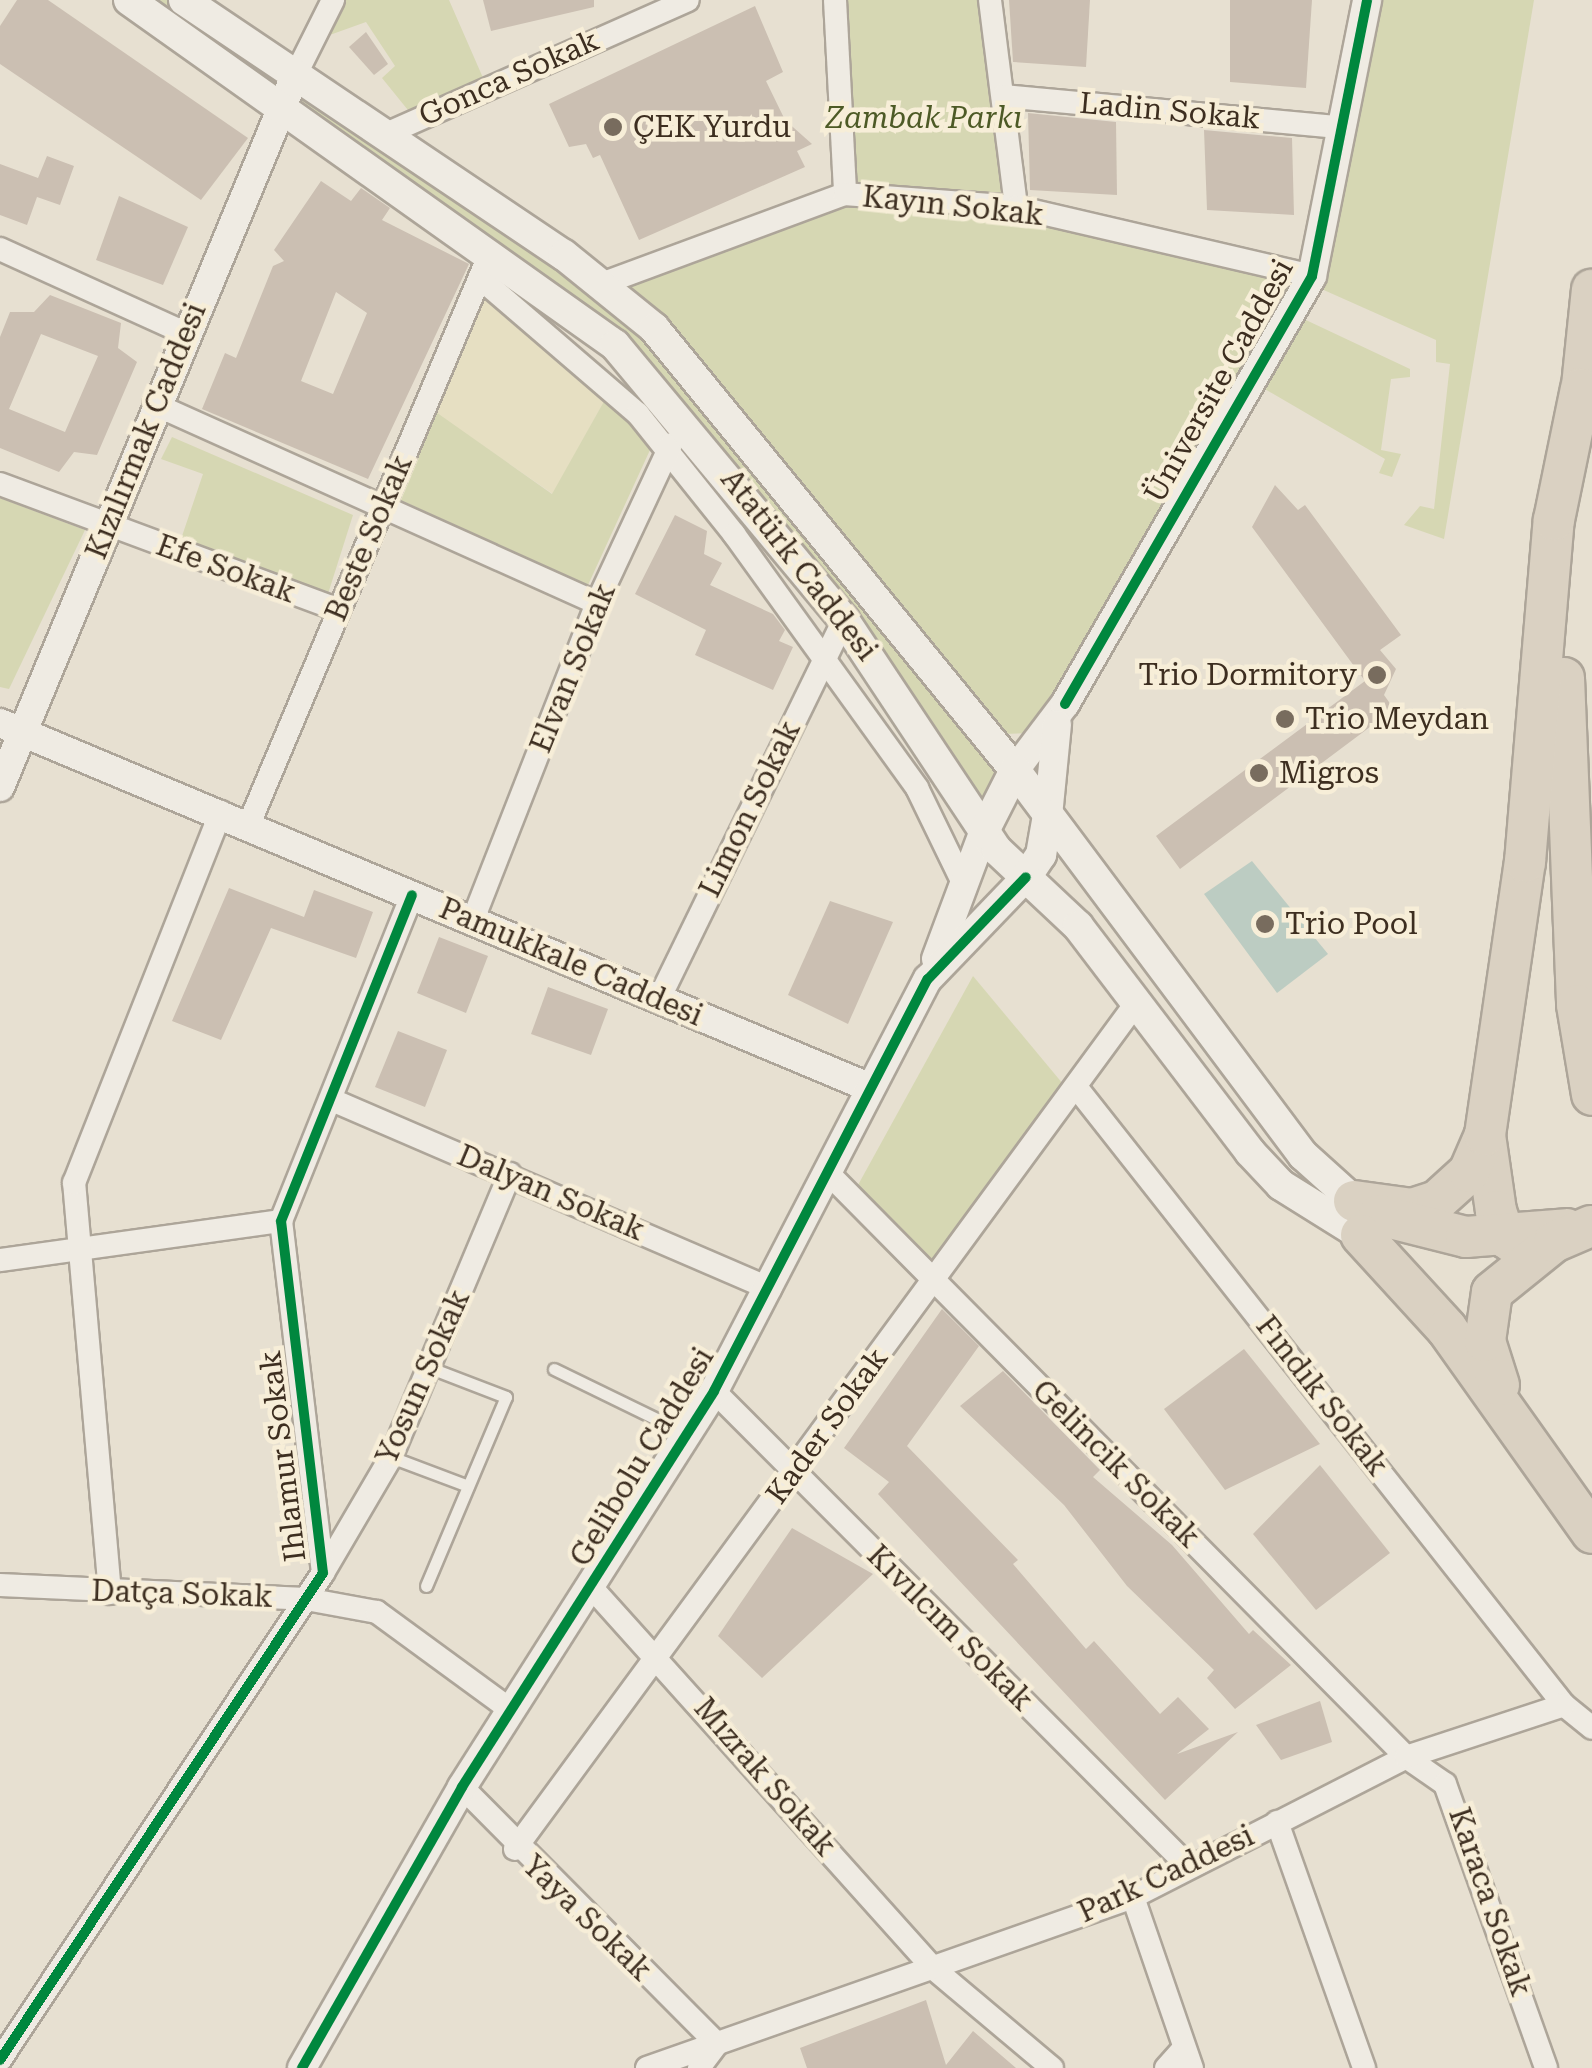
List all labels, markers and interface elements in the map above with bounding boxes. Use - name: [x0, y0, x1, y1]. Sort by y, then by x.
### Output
- street label: Gonca Sokak: [413, 22, 605, 134]
- street label: Ladin Sokak: [1078, 85, 1262, 137]
- park label: Zambak Parkı: [826, 100, 1022, 136]
- place label: ÇEK Yurdu: [633, 109, 791, 145]
- marker: ÇEK Yurdu: [602, 116, 624, 138]
- street label: Kayın Sokak: [861, 179, 1045, 233]
- street label: Üniversite Caddesi: [1137, 253, 1301, 509]
- street label: Kızılırmak Caddesi: [78, 298, 214, 564]
- street label: Beste Sokak: [318, 450, 420, 626]
- street label: Atatürk Caddesi: [713, 462, 885, 668]
- street label: Efe Sokak: [151, 527, 301, 611]
- street label: Elvan Sokak: [523, 578, 623, 758]
- place label: Trio Dormitory: [1138, 657, 1357, 693]
- marker: Trio Dormitory: [1366, 664, 1388, 686]
- place label: Trio Meydan: [1305, 701, 1489, 737]
- marker: Trio Meydan: [1274, 708, 1296, 730]
- street label: Limon Sokak: [692, 715, 808, 903]
- place label: Migros: [1279, 755, 1379, 791]
- marker: Migros: [1248, 762, 1270, 784]
- street label: Pamukkale Caddesi: [434, 890, 708, 1034]
- place label: Trio Pool: [1285, 906, 1417, 942]
- marker: Trio Pool: [1254, 913, 1276, 935]
- street label: Dalyan Sokak: [452, 1137, 650, 1249]
- street label: Yosun Sokak: [368, 1284, 478, 1470]
- street label: Fındık Sokak: [1248, 1309, 1396, 1483]
- street label: Gelibolu Caddesi: [563, 1341, 721, 1573]
- street label: Kader Sokak: [758, 1341, 896, 1511]
- street label: Ihlamur Sokak: [252, 1348, 314, 1564]
- street label: Gelincik Sokak: [1025, 1373, 1207, 1555]
- street label: Kıvılcım Sokak: [860, 1538, 1040, 1718]
- street label: Datça Sokak: [91, 1573, 273, 1615]
- street label: Mızrak Sokak: [686, 1690, 844, 1864]
- street label: Karaca Sokak: [1441, 1803, 1539, 2001]
- street label: Park Caddesi: [1072, 1818, 1260, 1930]
- street label: Yaya Sokak: [515, 1848, 659, 1988]

